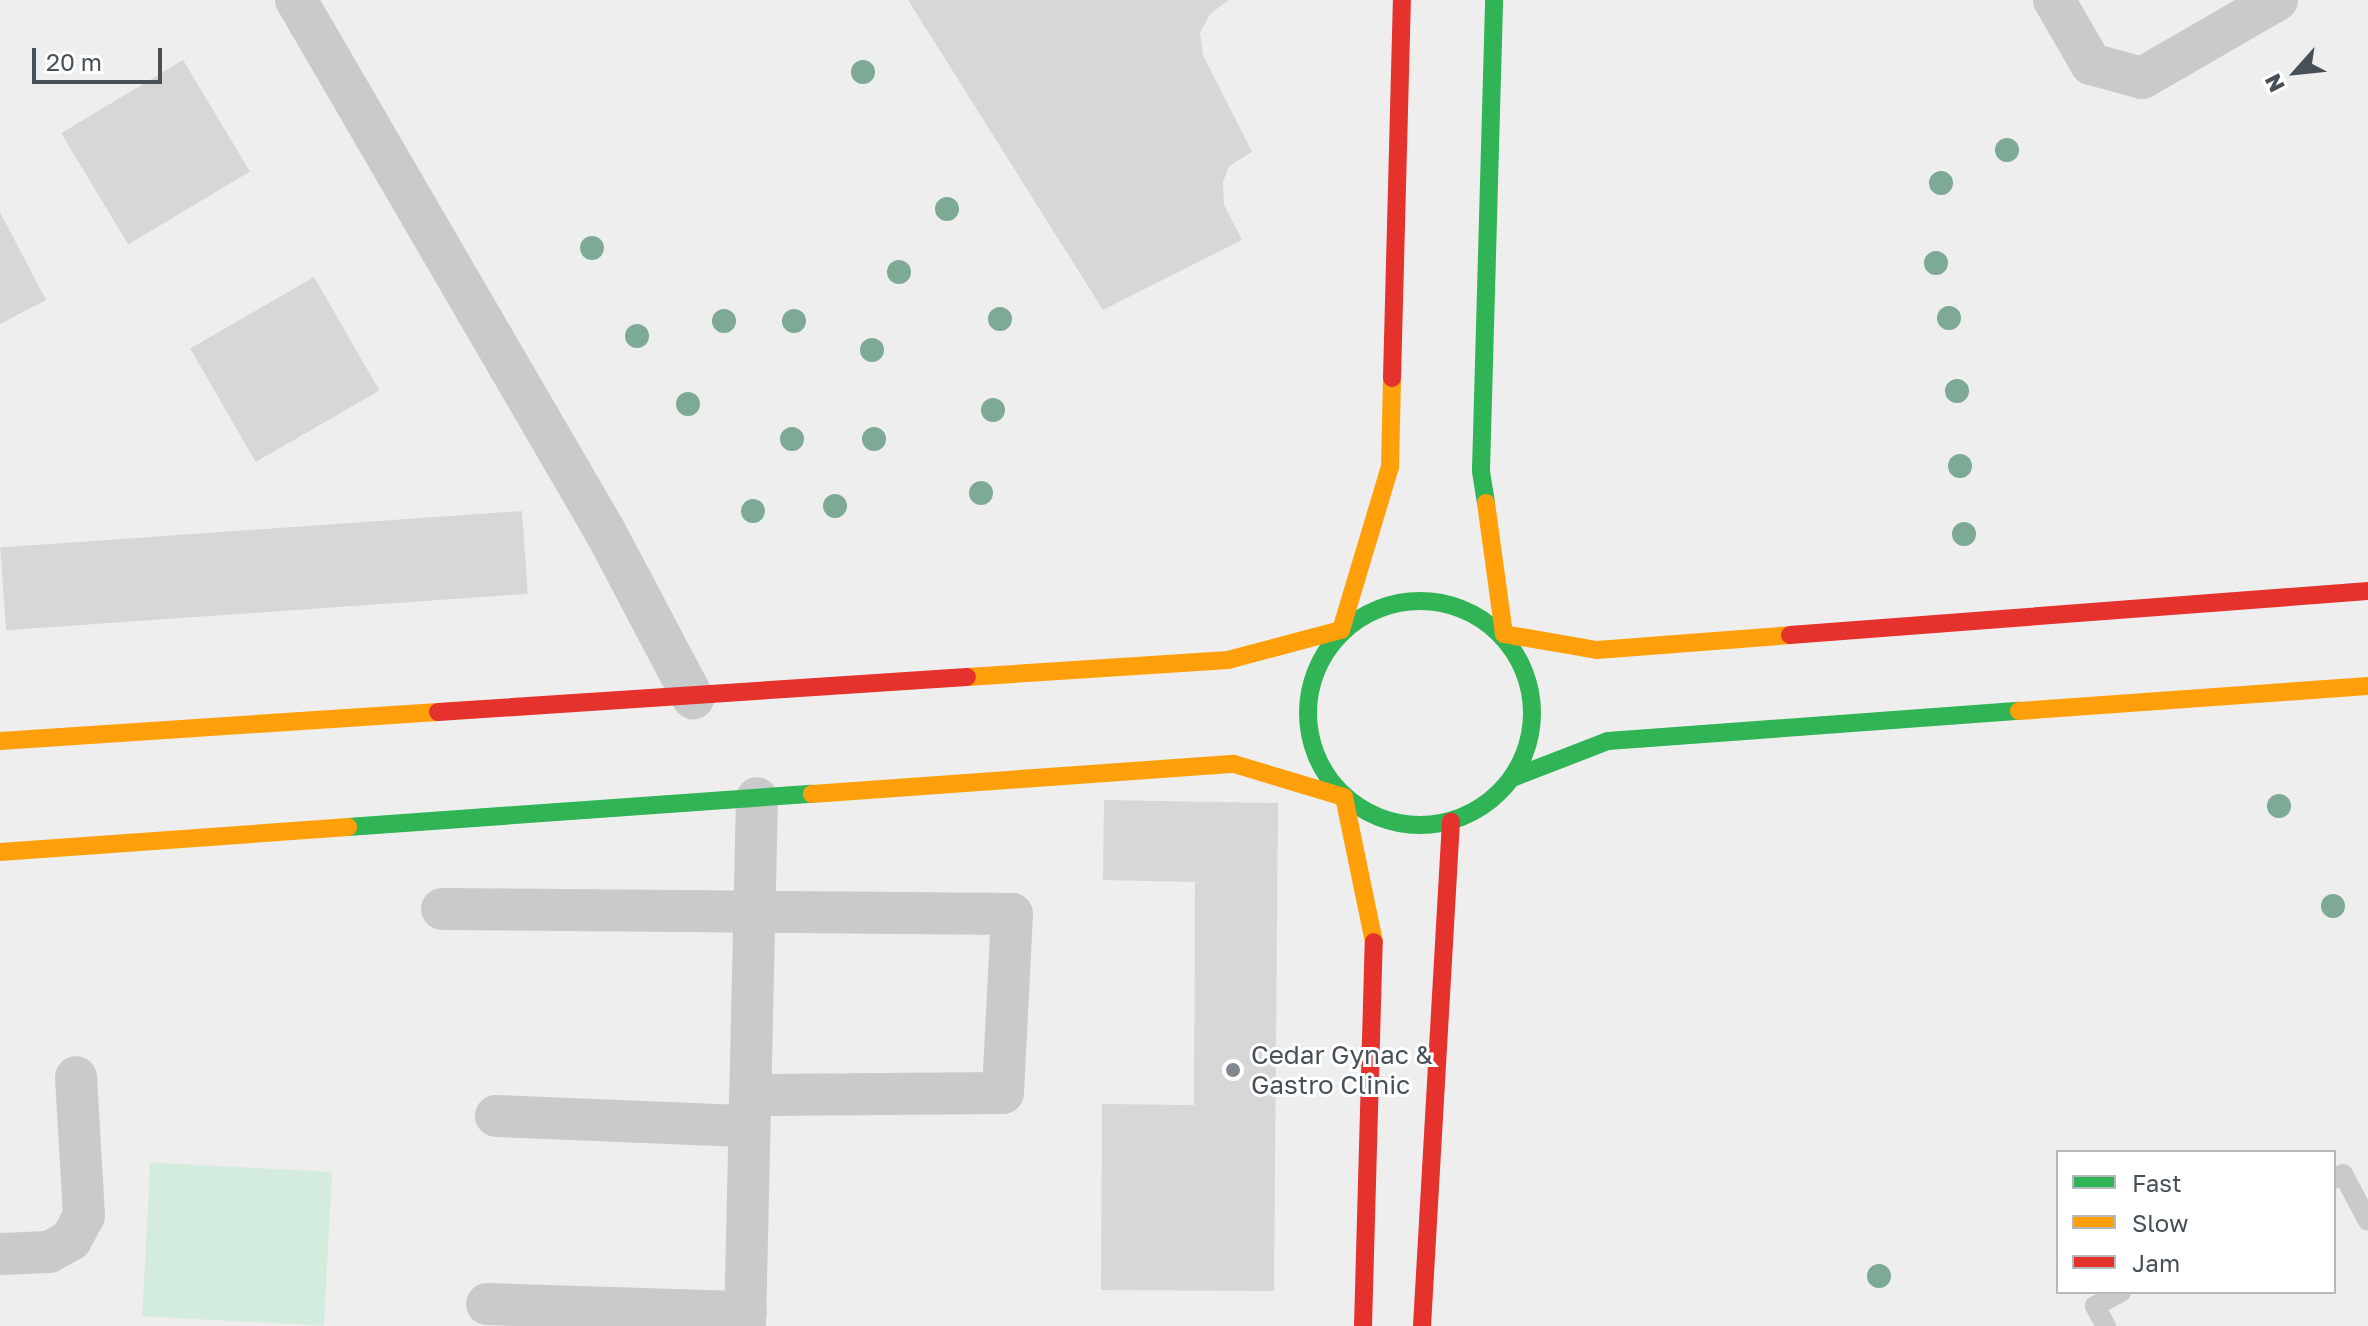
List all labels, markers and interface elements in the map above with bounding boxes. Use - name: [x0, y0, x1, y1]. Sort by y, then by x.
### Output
- scale bar: [36, 32, 166, 82]
- north arrow: [2256, 32, 2336, 112]
- text: 20 m: [46, 47, 102, 76]
- text: N: [2258, 70, 2290, 97]
- place label: Cedar Gynac & Gastro Clinic: [1251, 1039, 1433, 1100]
- marker: Cedar Gynac & Gastro Clinic: [1222, 1059, 1244, 1081]
- legend: [2056, 1150, 2336, 1294]
- text: Fast: [2132, 1168, 2182, 1197]
- text: Slow: [2132, 1208, 2188, 1237]
- text: Jam: [2132, 1248, 2180, 1277]

